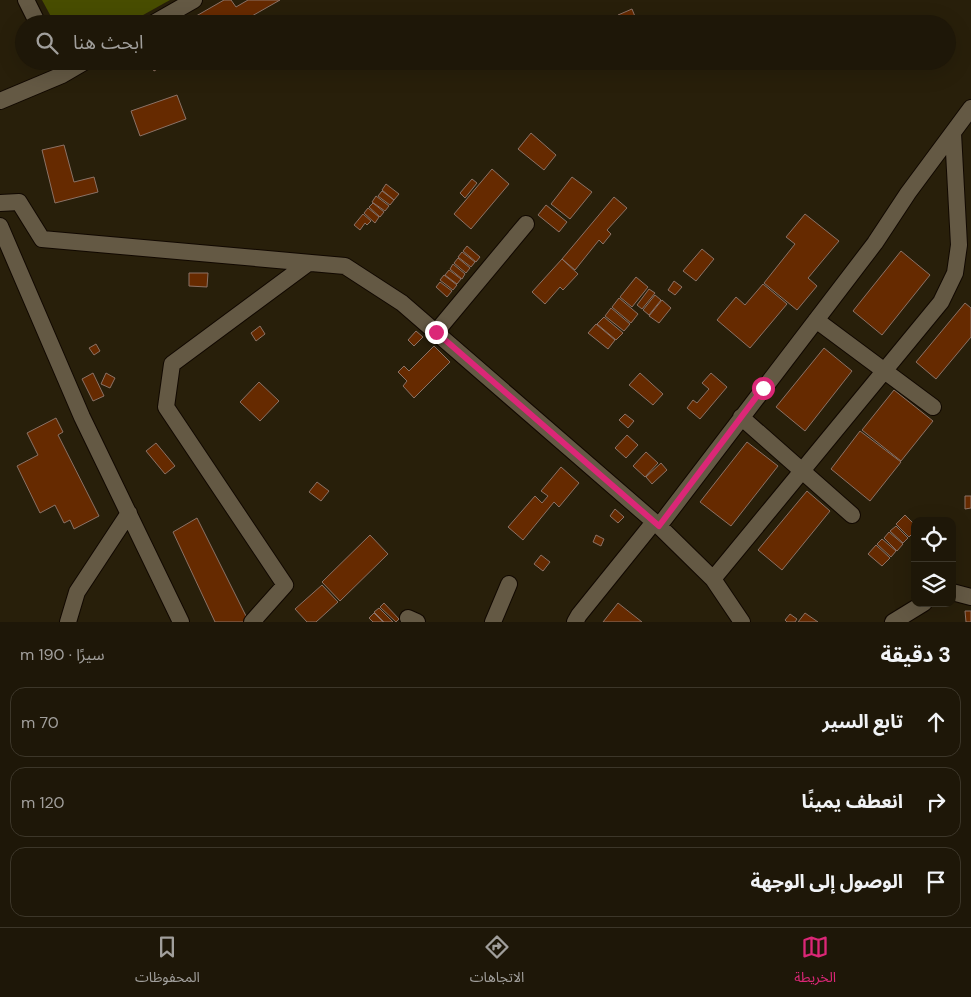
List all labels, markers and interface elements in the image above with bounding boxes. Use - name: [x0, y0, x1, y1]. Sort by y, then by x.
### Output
- search box: [15, 15, 956, 70]
- icon: search: [33, 29, 61, 57]
- text: ابحث هنا: [73, 30, 144, 55]
- route end: [425, 321, 448, 344]
- route start: [752, 377, 775, 400]
- map controls: [911, 517, 956, 607]
- button: locate: [911, 517, 956, 562]
- button: layers: [911, 562, 956, 607]
- text: 3 دقيقة: [881, 641, 951, 669]
- text: سيرًا · 190 m: [20, 644, 104, 665]
- icon: ahead: [922, 708, 950, 736]
- text: تابع السير: [822, 709, 903, 734]
- text: 70 m: [21, 712, 59, 733]
- icon: right: [922, 788, 950, 816]
- text: انعطف يمينًا: [801, 789, 903, 814]
- text: 120 m: [21, 792, 65, 813]
- icon: arrive: [922, 868, 950, 896]
- text: الوصول إلى الوجهة: [751, 869, 903, 894]
- tab: المحفوظات: [135, 933, 200, 992]
- tab: الاتجاهات: [470, 933, 524, 992]
- tab: الخريطة: [794, 933, 836, 992]

